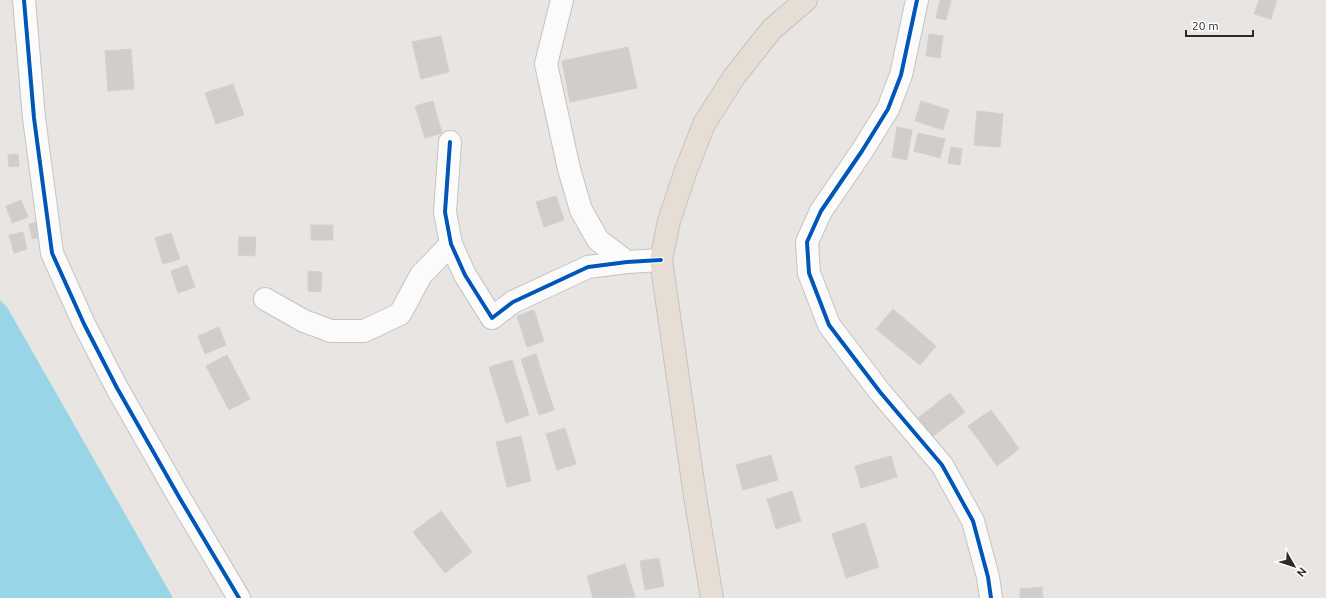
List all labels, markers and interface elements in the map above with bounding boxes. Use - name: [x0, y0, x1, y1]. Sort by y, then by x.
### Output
- scale bar: [1186, 12, 1253, 38]
- text: 20 m: [1192, 19, 1219, 32]
- north arrow: [1274, 546, 1314, 586]
- text: N: [1295, 565, 1309, 579]

